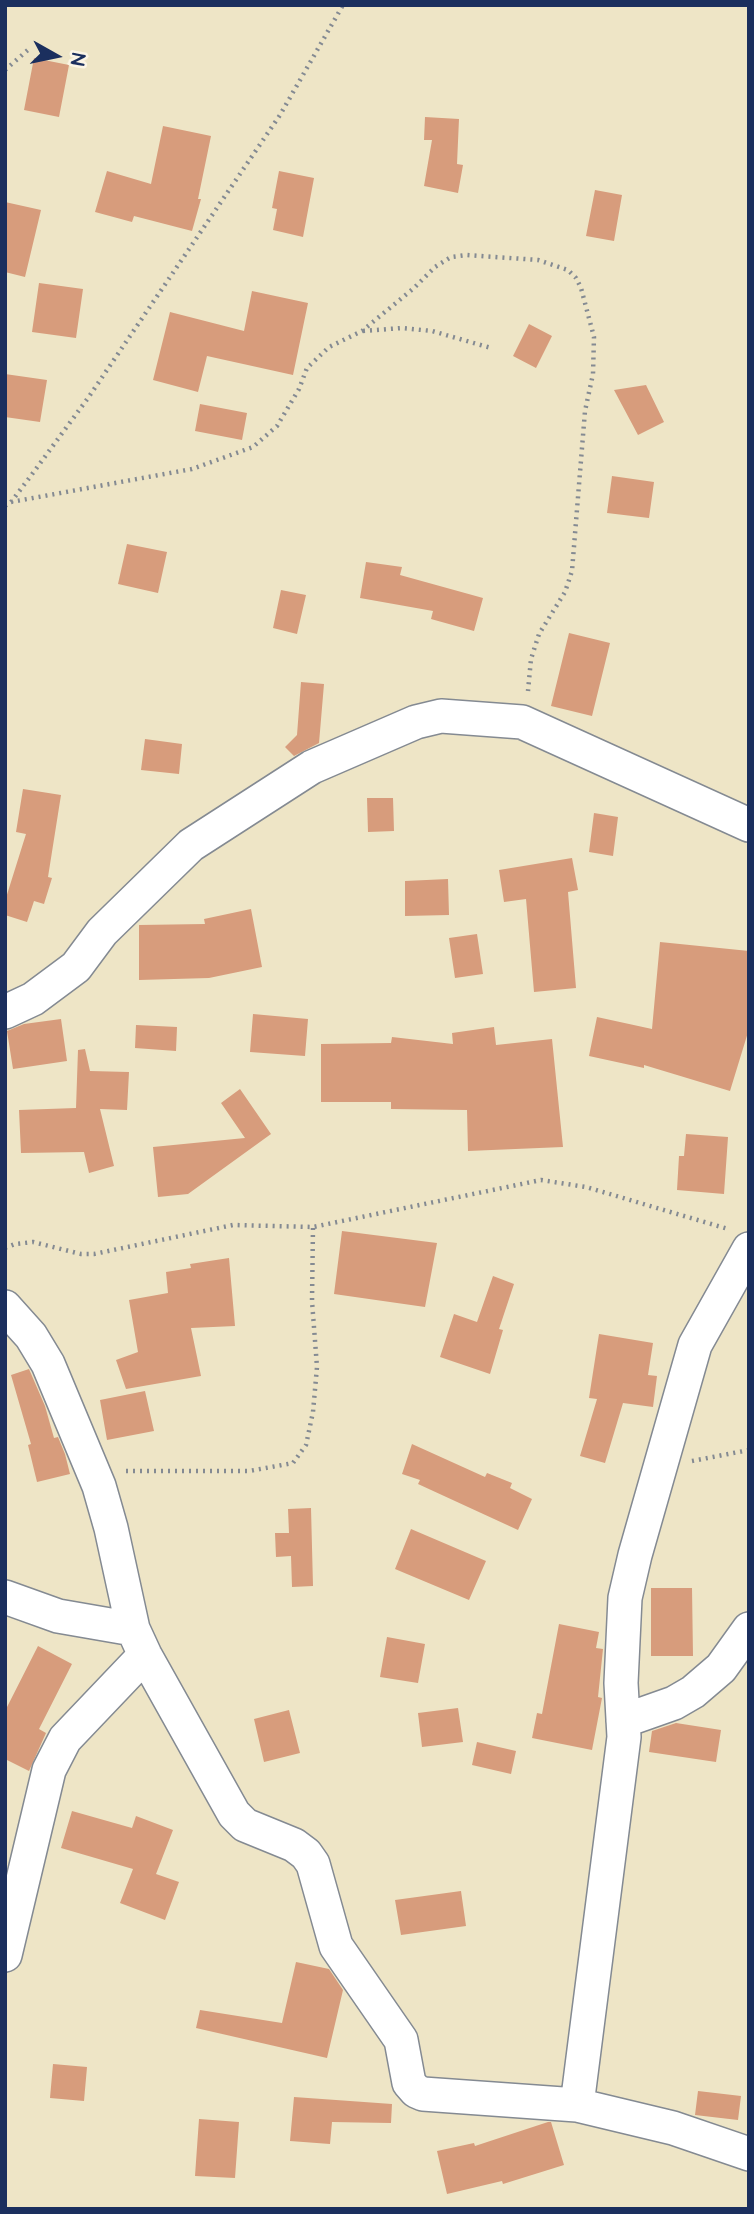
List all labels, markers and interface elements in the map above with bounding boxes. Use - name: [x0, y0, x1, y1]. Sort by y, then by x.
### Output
- north arrow: [21, 21, 91, 91]
- text: N: [63, 51, 92, 67]

